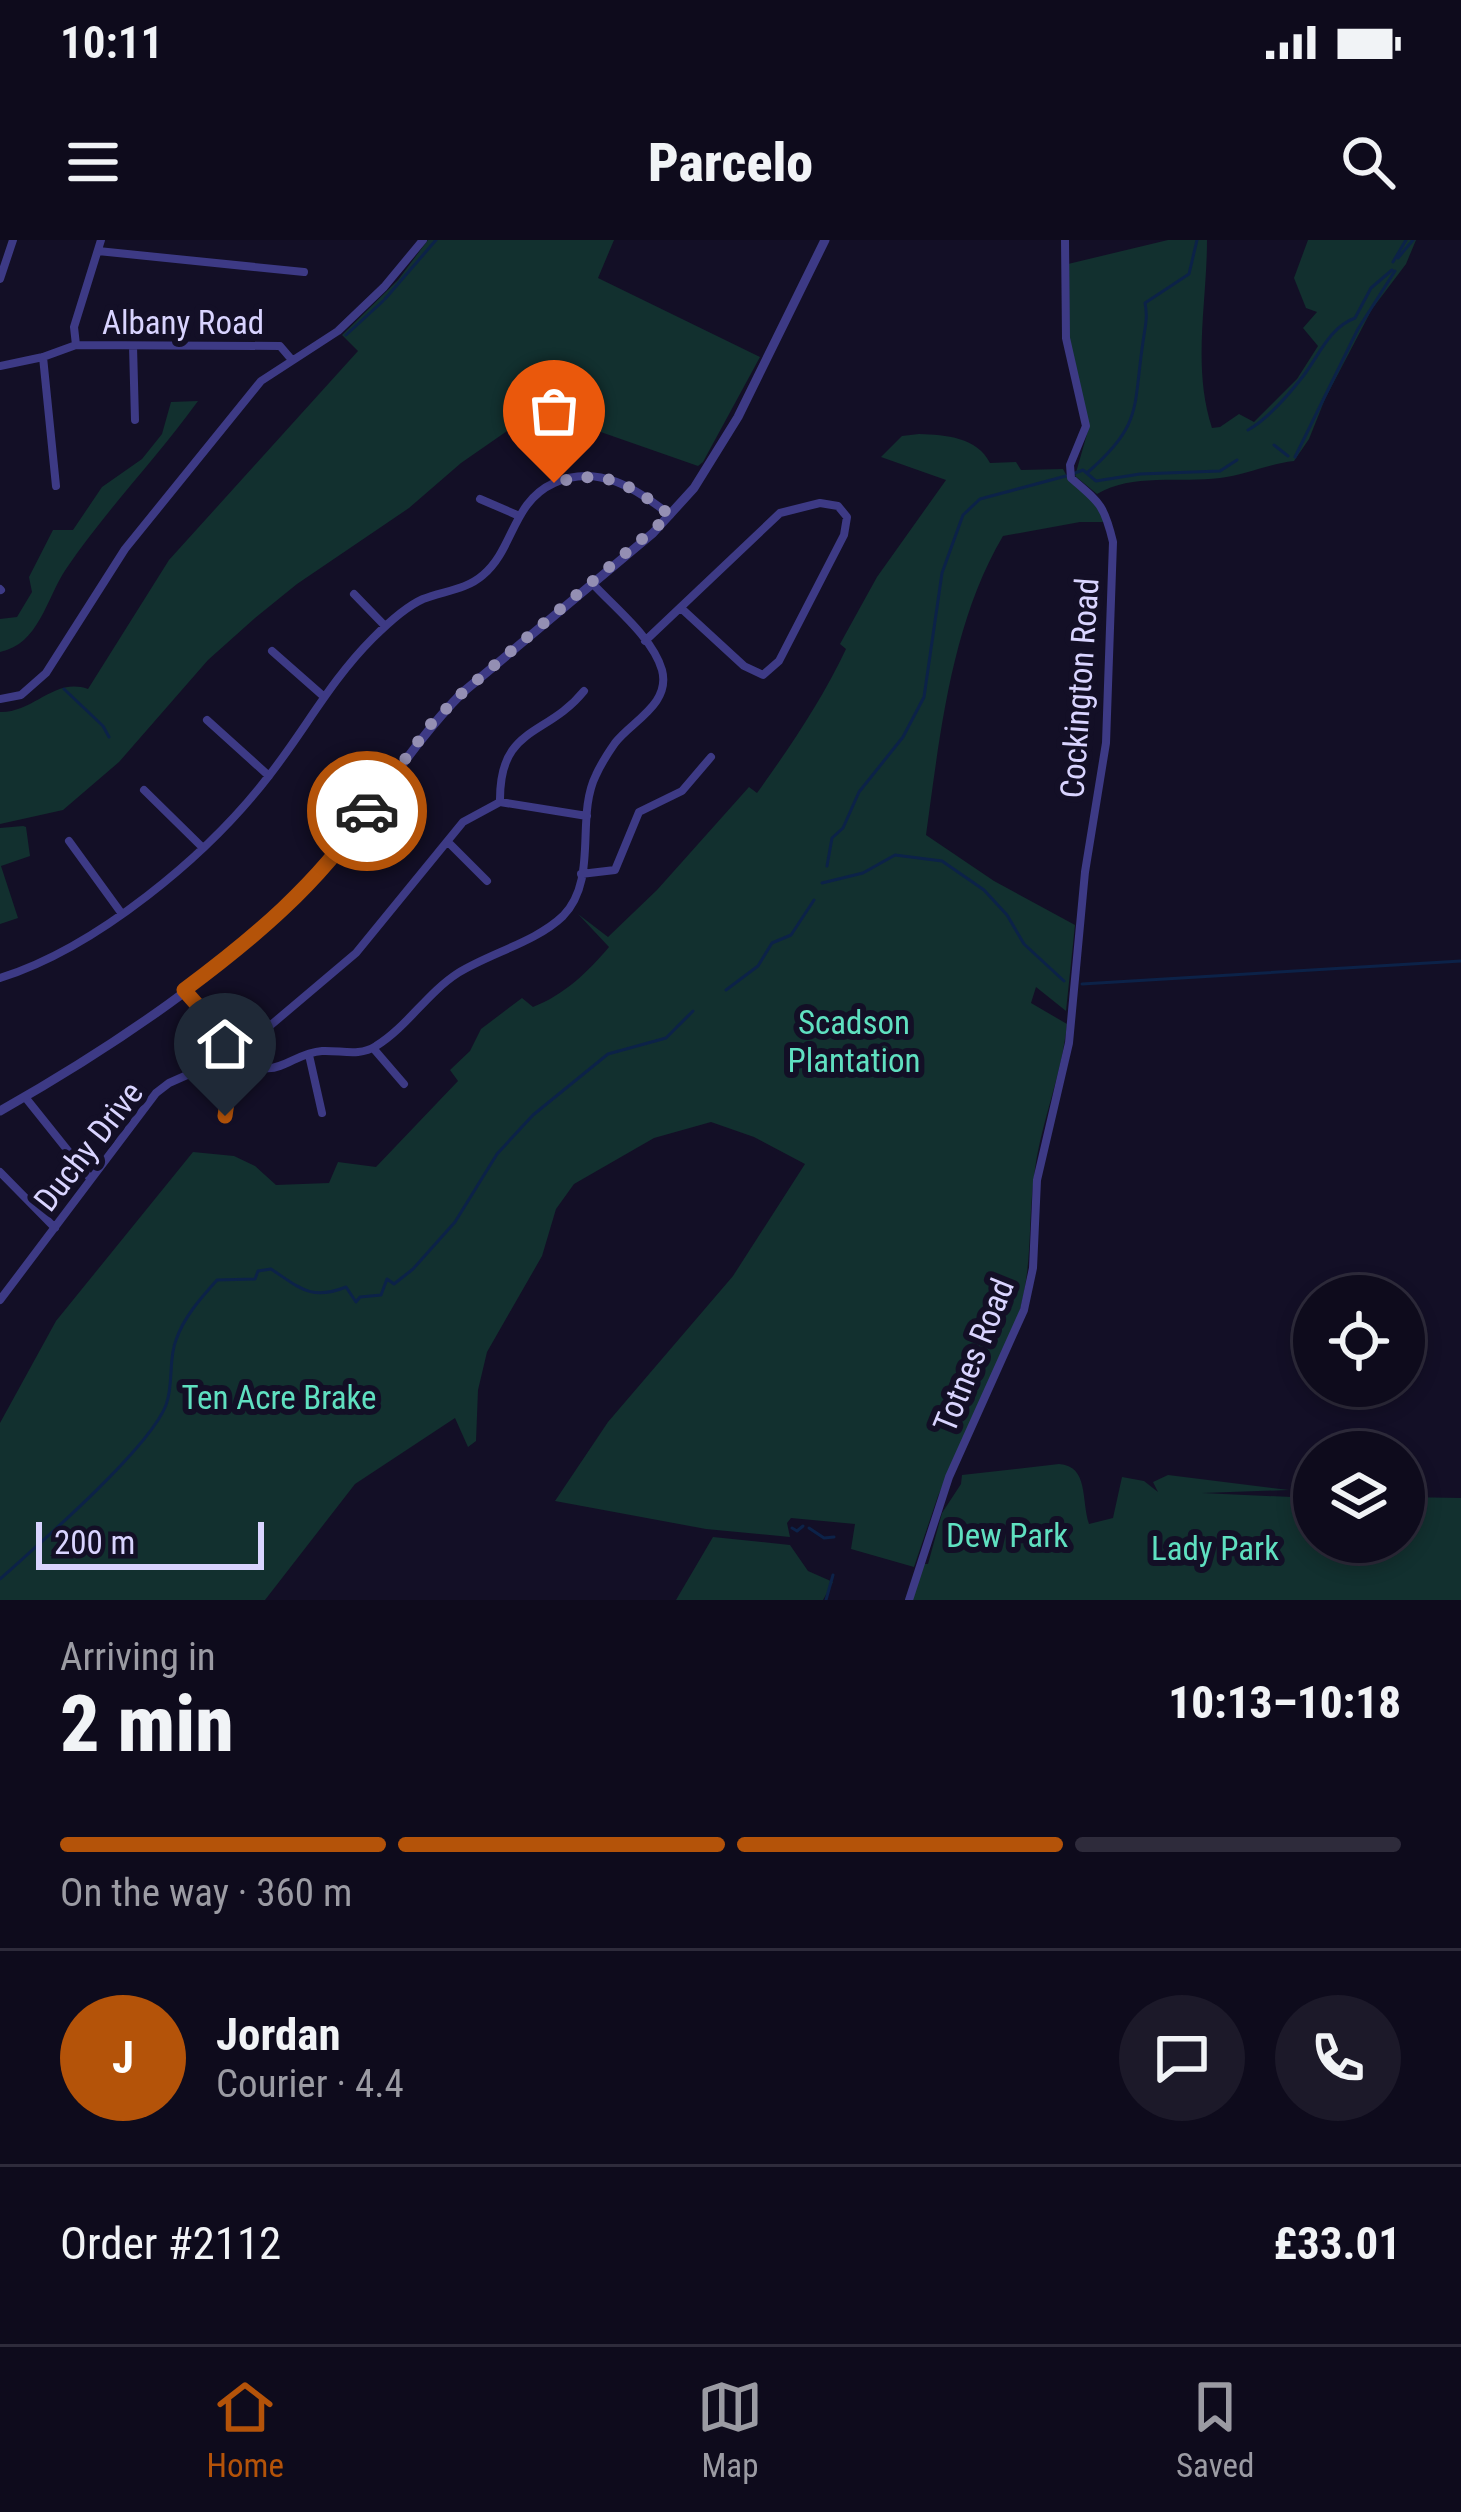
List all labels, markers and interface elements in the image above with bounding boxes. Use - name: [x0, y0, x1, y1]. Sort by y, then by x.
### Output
- text: 10:11: [60, 16, 163, 69]
- icon: menu: [60, 129, 126, 195]
- icon: search: [1335, 129, 1401, 195]
- text: Parcelo: [648, 131, 813, 194]
- street label: Albany Road: [102, 303, 264, 342]
- pin: [503, 360, 605, 483]
- icon: bag: [521, 378, 587, 444]
- street label: Cockington Road: [1052, 576, 1107, 800]
- courier: [307, 751, 427, 871]
- icon: car: [334, 778, 400, 844]
- pin: [174, 993, 276, 1116]
- park label: Scadson Plantation: [787, 1003, 921, 1080]
- icon: home: [192, 1011, 258, 1077]
- street label: Duchy Drive: [26, 1074, 151, 1219]
- street label: Totnes Road: [925, 1273, 1022, 1438]
- map controls: [1293, 1275, 1425, 1563]
- button: locate: [1293, 1275, 1425, 1407]
- park label: Ten Acre Brake: [182, 1378, 376, 1417]
- button: layers: [1293, 1431, 1425, 1563]
- scale bar: [36, 1516, 264, 1569]
- park label: Dew Park: [946, 1516, 1068, 1555]
- text: 200 m: [54, 1523, 135, 1562]
- park label: Lady Park: [1151, 1529, 1279, 1568]
- text: Arriving in: [60, 1634, 216, 1680]
- text: 10:13–10:18: [1168, 1676, 1401, 1729]
- text: 2 min: [60, 1679, 234, 1770]
- text: On the way · 360 m: [60, 1870, 352, 1916]
- button: chat: [1119, 1995, 1245, 2121]
- button: phone: [1275, 1995, 1401, 2121]
- text: Jordan: [216, 2008, 341, 2061]
- text: J: [112, 2031, 134, 2084]
- text: Courier · 4.4: [216, 2061, 404, 2107]
- text: Order #2112: [60, 2217, 281, 2270]
- text: £33.01: [1273, 2217, 1401, 2270]
- tab: Home: [207, 2374, 284, 2485]
- tab: Map: [697, 2374, 763, 2485]
- tab: Saved: [1176, 2374, 1254, 2485]

